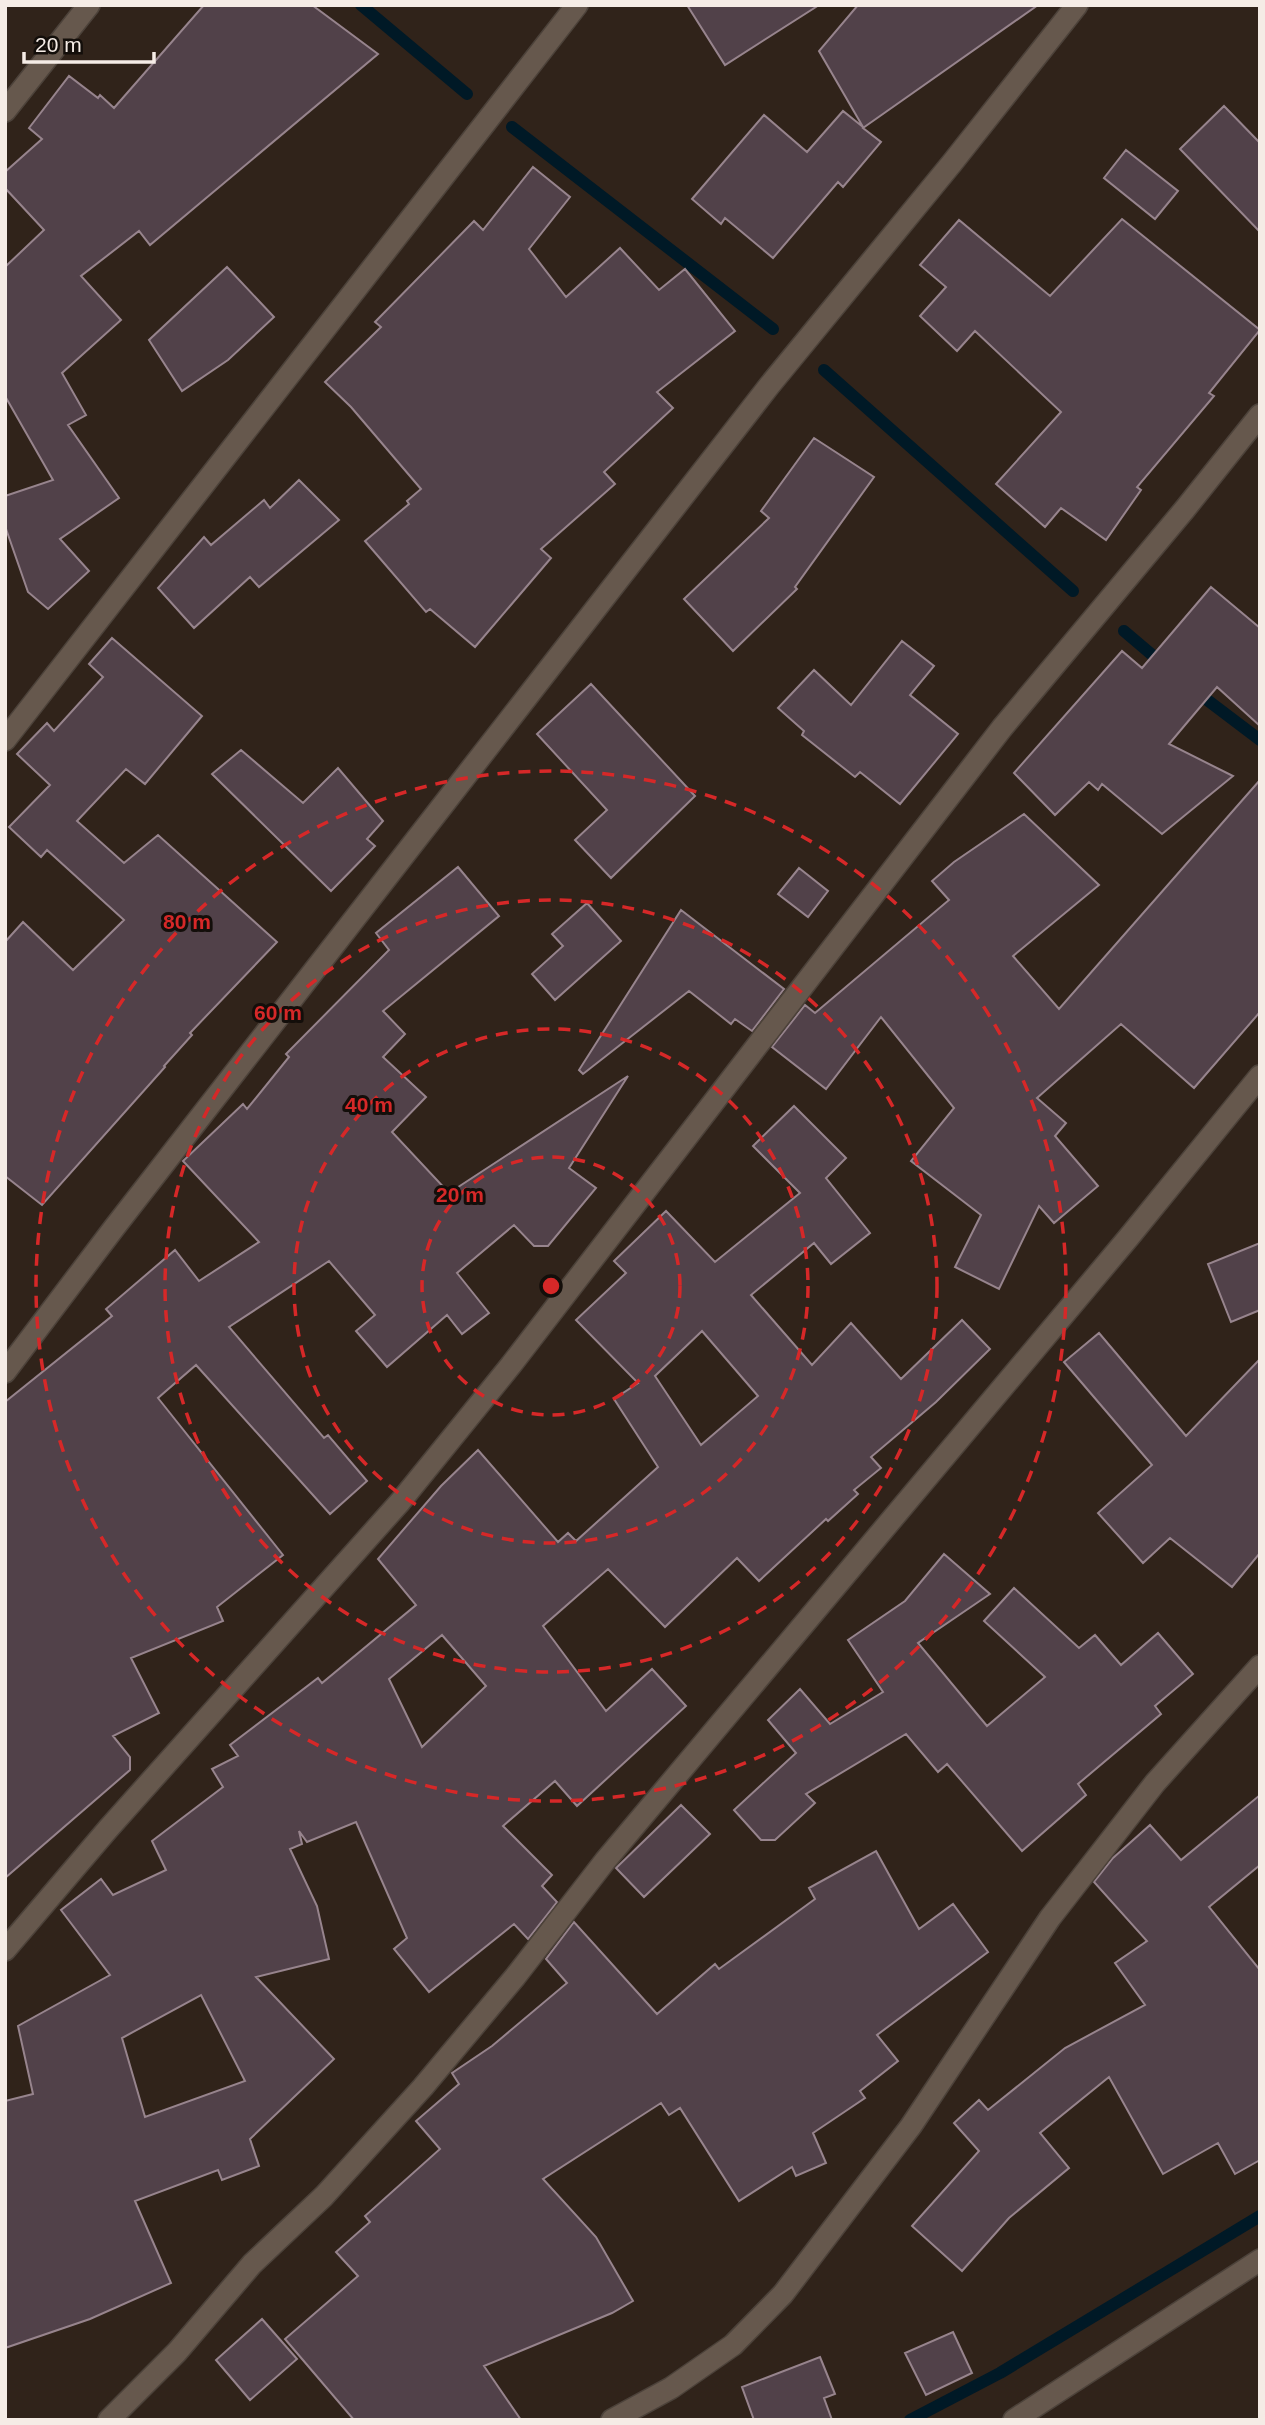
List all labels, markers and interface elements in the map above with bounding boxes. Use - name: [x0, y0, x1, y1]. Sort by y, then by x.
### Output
- scale bar: [24, 21, 154, 65]
- text: 20 m: [35, 33, 82, 56]
- text: 80 m: [163, 910, 211, 933]
- text: 60 m: [254, 1001, 302, 1024]
- text: 40 m: [345, 1093, 393, 1116]
- text: 20 m: [436, 1183, 484, 1206]
- centre of rings: [539, 1274, 563, 1298]

